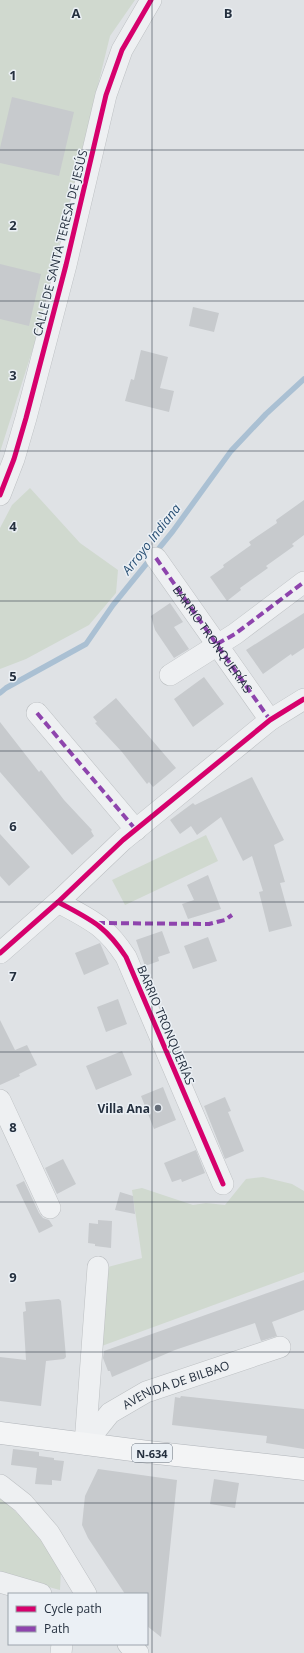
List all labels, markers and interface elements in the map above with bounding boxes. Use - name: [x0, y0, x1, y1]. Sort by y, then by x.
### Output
- text: A: [72, 4, 81, 22]
- text: B: [224, 4, 233, 22]
- text: 1: [9, 66, 17, 84]
- street label: CALLE DE SANTA TERESA DE JESÚS: [29, 148, 91, 338]
- text: 2: [9, 216, 17, 234]
- text: 3: [9, 366, 17, 384]
- water label: Arroyo Indiana: [117, 499, 185, 579]
- text: 4: [9, 517, 17, 535]
- street label: BARRIO TRONQUERÍAS: [169, 582, 257, 696]
- text: 5: [9, 667, 17, 685]
- text: 6: [9, 817, 17, 835]
- street label: BARRIO TRONQUERÍAS: [133, 963, 199, 1087]
- text: 7: [9, 967, 17, 985]
- place label: Villa Ana: [97, 1100, 150, 1117]
- marker: Villa Ana: [153, 1103, 163, 1113]
- text: 8: [9, 1118, 17, 1136]
- text: 9: [9, 1268, 17, 1286]
- street label: AVENIDA DE BILBAO: [119, 1356, 232, 1413]
- road number: N-634: [132, 1444, 172, 1462]
- legend: [8, 1593, 148, 1645]
- text: Cycle path: [44, 1600, 102, 1617]
- text: Path: [44, 1620, 70, 1637]

